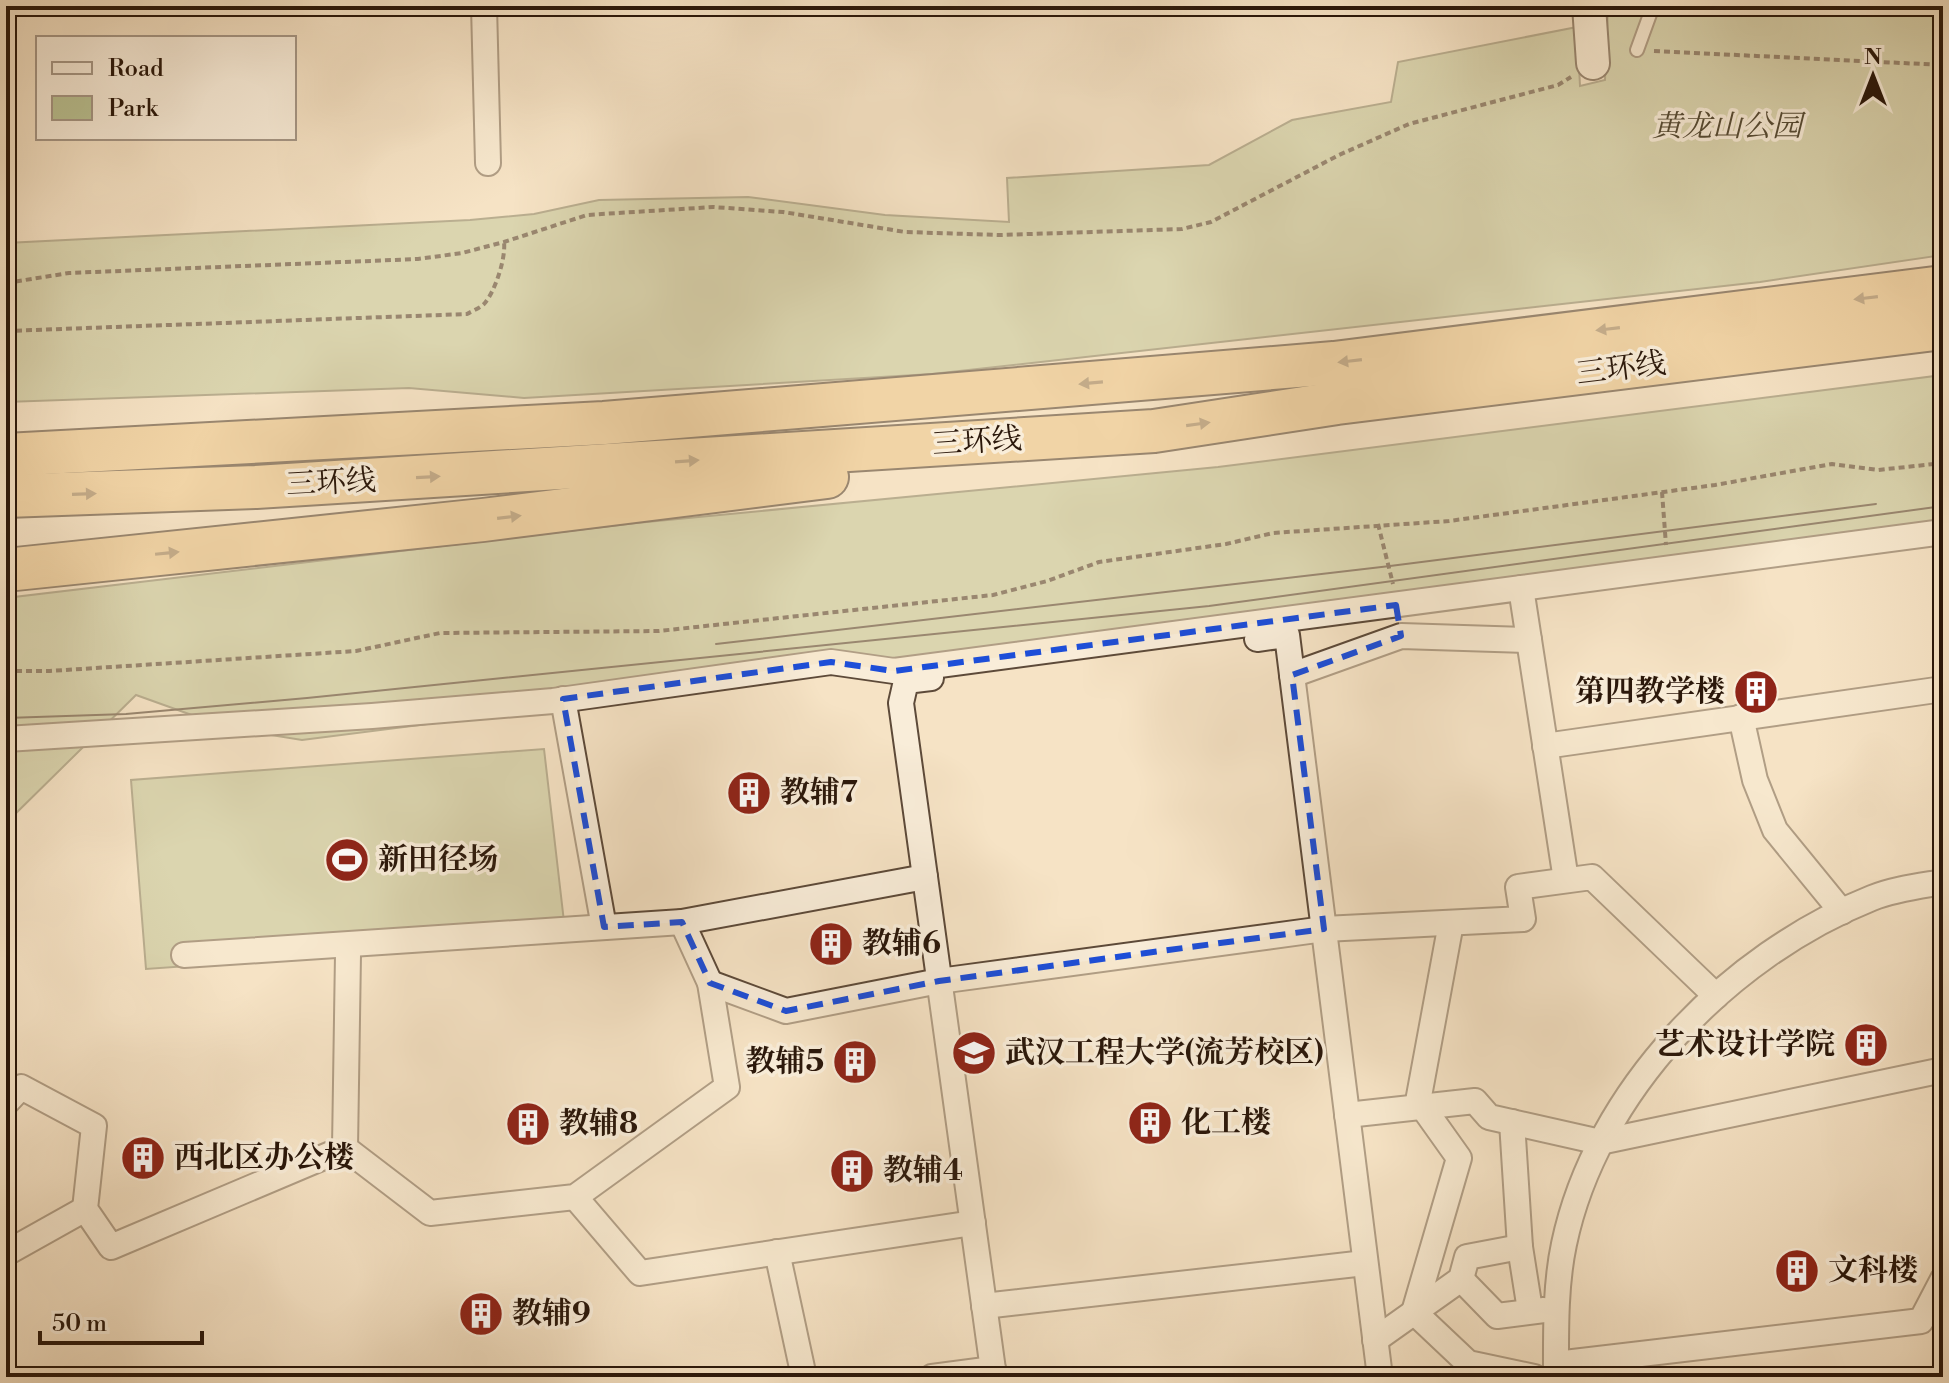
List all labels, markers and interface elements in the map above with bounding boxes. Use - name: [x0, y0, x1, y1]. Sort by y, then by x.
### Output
- legend: [36, 36, 296, 140]
- north arrow: [1833, 36, 1913, 116]
- text: N: [1864, 44, 1882, 71]
- text: Road: [108, 54, 164, 84]
- text: Park: [108, 94, 159, 124]
- park label: 黄龙山公园: [1652, 108, 1806, 146]
- one-way arrow: [1853, 292, 1878, 305]
- one-way arrow: [1595, 323, 1620, 336]
- street label: 三环线: [1574, 345, 1668, 393]
- one-way arrow: [1337, 354, 1362, 367]
- one-way arrow: [1078, 377, 1103, 390]
- one-way arrow: [1185, 417, 1210, 430]
- street label: 三环线: [931, 420, 1023, 464]
- one-way arrow: [675, 454, 700, 467]
- street label: 三环线: [285, 462, 377, 504]
- one-way arrow: [415, 470, 440, 483]
- one-way arrow: [72, 487, 97, 500]
- one-way arrow: [497, 510, 522, 523]
- one-way arrow: [155, 547, 180, 560]
- building icon: 第四教学楼: [1732, 668, 1780, 716]
- place label: 第四教学楼: [1575, 673, 1725, 711]
- building icon: 教辅7: [725, 769, 773, 817]
- place label: 教辅7: [780, 774, 858, 812]
- sports icon: 新田径场: [323, 836, 371, 884]
- place label: 新田径场: [378, 841, 498, 879]
- building icon: 教辅6: [807, 920, 855, 968]
- place label: 教辅6: [862, 925, 941, 963]
- building icon: 艺术设计学院: [1842, 1021, 1890, 1069]
- place label: 艺术设计学院: [1655, 1026, 1835, 1064]
- school or university icon: 武汉工程大学(流芳校区): [950, 1029, 998, 1077]
- place label: 武汉工程大学(流芳校区): [1005, 1034, 1324, 1072]
- building icon: 教辅5: [831, 1038, 879, 1086]
- place label: 教辅5: [745, 1043, 824, 1081]
- building icon: 化工楼: [1126, 1099, 1174, 1147]
- building icon: 教辅8: [504, 1100, 552, 1148]
- place label: 化工楼: [1181, 1104, 1271, 1142]
- place label: 教辅8: [559, 1105, 638, 1143]
- building icon: 西北区办公楼: [119, 1134, 167, 1182]
- place label: 西北区办公楼: [174, 1139, 354, 1177]
- building icon: 教辅4: [828, 1147, 876, 1195]
- place label: 教辅4: [883, 1152, 963, 1190]
- building icon: 文科楼: [1773, 1247, 1821, 1295]
- place label: 文科楼: [1828, 1252, 1918, 1290]
- building icon: 教辅9: [457, 1290, 505, 1338]
- scale bar: [40, 1295, 202, 1345]
- place label: 教辅9: [512, 1295, 591, 1333]
- text: 50 m: [52, 1309, 107, 1339]

